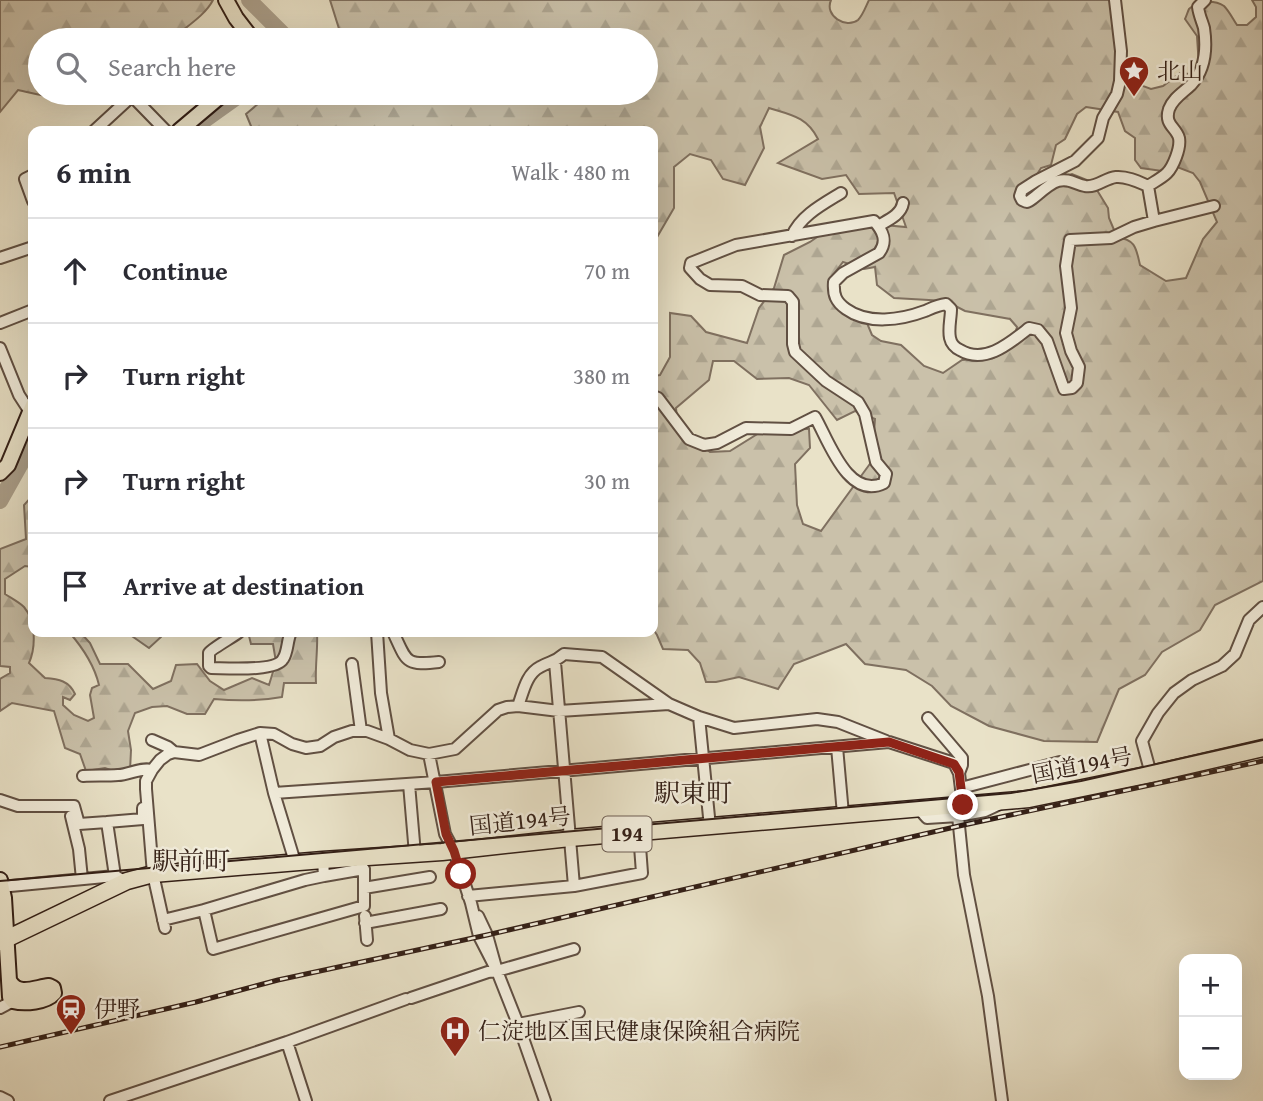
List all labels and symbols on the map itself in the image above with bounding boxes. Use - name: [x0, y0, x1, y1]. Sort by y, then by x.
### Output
- place icon: 北山: [1117, 54, 1151, 98]
- place label: 北山: [1157, 54, 1203, 87]
- street label: 国道194号: [1029, 739, 1135, 790]
- district label: 駅東町: [654, 773, 732, 812]
- route end: [947, 789, 978, 820]
- street label: 国道194号: [467, 799, 573, 842]
- road number: 194: [602, 816, 652, 852]
- district label: 駅前町: [152, 841, 230, 880]
- route start: [445, 858, 476, 889]
- station icon: 伊野: [54, 992, 88, 1036]
- place label: 伊野: [94, 992, 140, 1025]
- hospital icon: 仁淀地区国民健康保険組合病院: [438, 1014, 472, 1058]
- place label: 仁淀地区国民健康保険組合病院: [478, 1014, 800, 1047]

